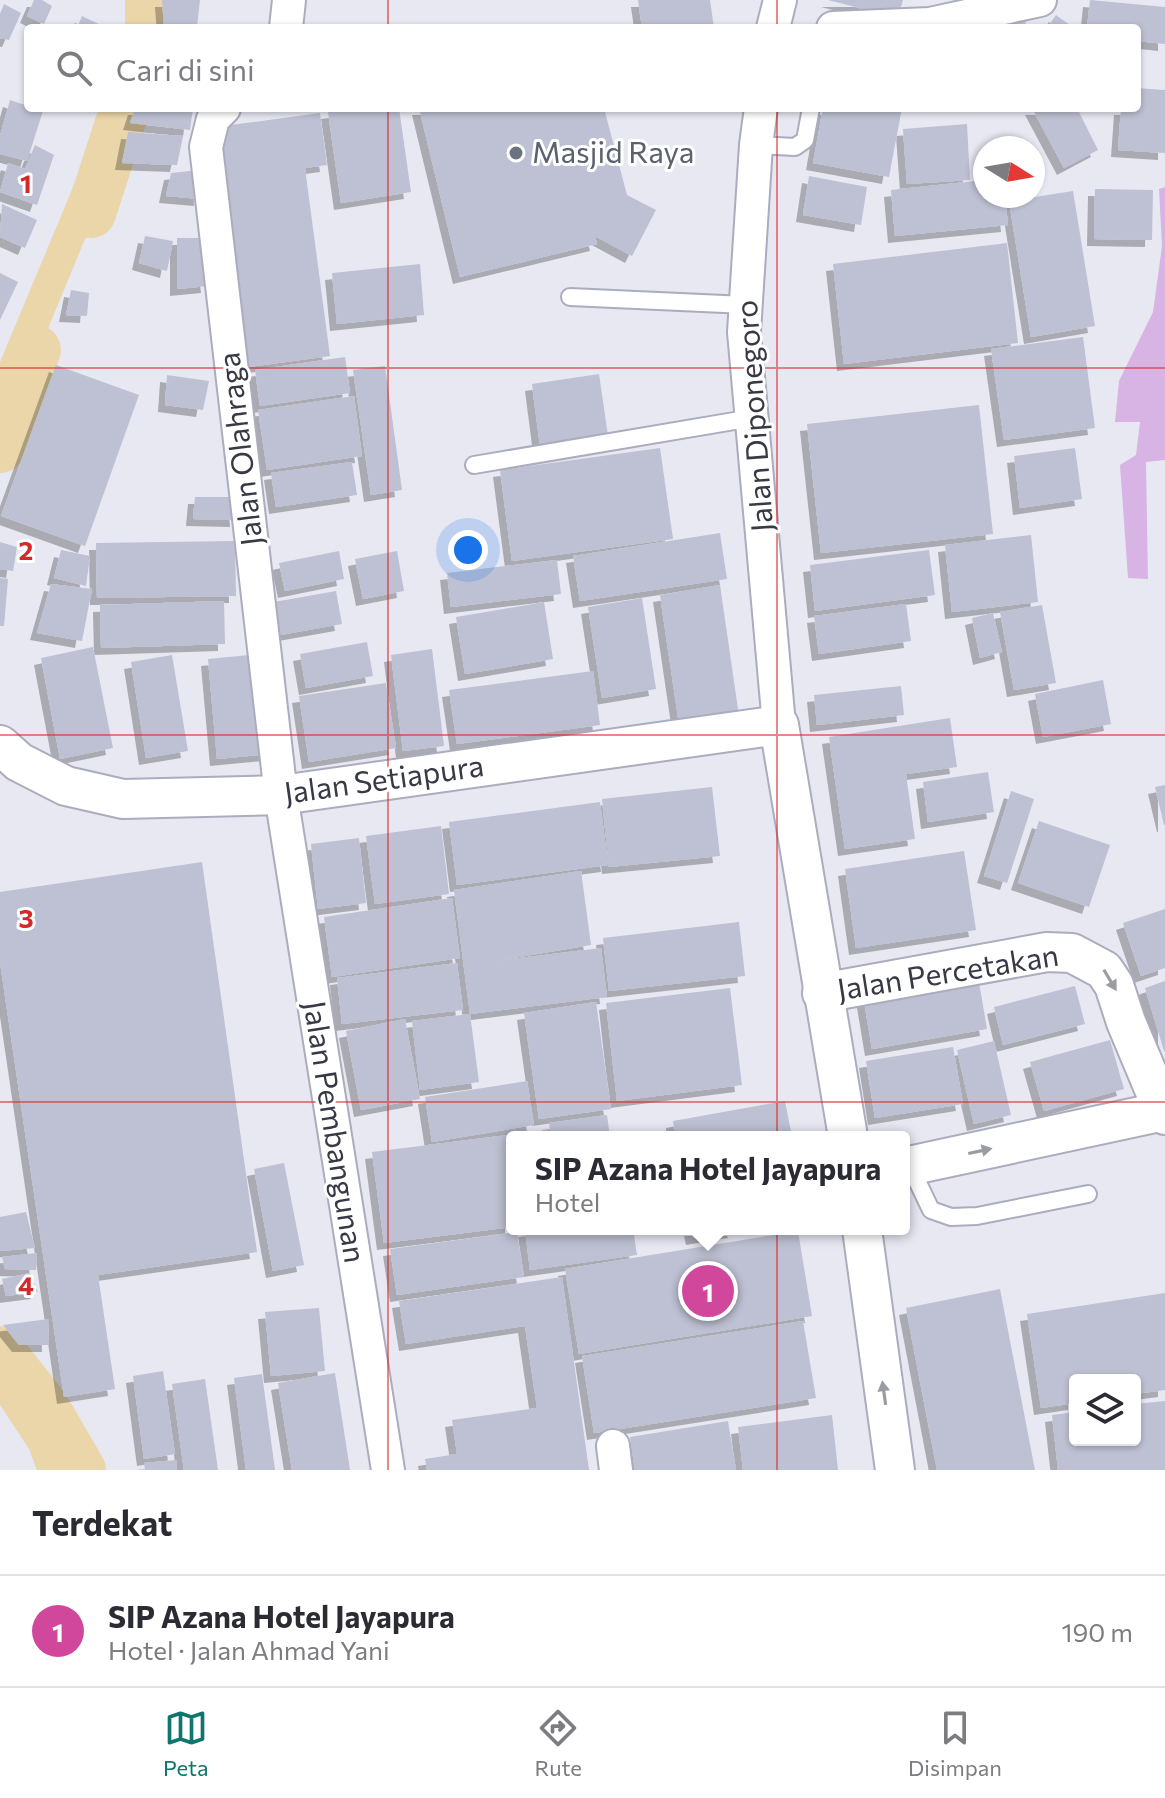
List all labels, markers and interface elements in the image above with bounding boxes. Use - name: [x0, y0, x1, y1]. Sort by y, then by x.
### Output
- search box: [24, 24, 1141, 112]
- icon: search: [52, 46, 96, 90]
- text: Cari di sini: [116, 50, 255, 87]
- place label: Masjid Raya: [532, 132, 694, 169]
- north arrow: [973, 136, 1045, 208]
- marker: Masjid Raya: [507, 144, 525, 162]
- text: 1: [20, 167, 32, 198]
- street label: Jalan Diponegoro: [726, 299, 779, 533]
- street label: Jalan Olahraga: [208, 350, 269, 548]
- your location: [448, 530, 488, 570]
- text: 2: [19, 534, 33, 565]
- street label: Jalan Setiapura: [281, 745, 486, 810]
- text: 3: [18, 902, 34, 933]
- street label: Jalan Percetakan: [834, 935, 1061, 1006]
- one-way arrow: [1102, 970, 1117, 991]
- street label: Jalan Pembangunan: [297, 998, 375, 1265]
- popup: [506, 1131, 910, 1235]
- one-way arrow: [968, 1144, 993, 1157]
- text: SIP Azana Hotel Jayapura: [535, 1149, 881, 1186]
- text: Hotel: [535, 1186, 600, 1217]
- pin: 1: [682, 1261, 734, 1321]
- text: 4: [18, 1269, 34, 1300]
- map controls: [1069, 1374, 1141, 1446]
- button: layers: [1069, 1374, 1141, 1446]
- one-way arrow: [878, 1380, 891, 1405]
- text: Terdekat: [32, 1501, 173, 1543]
- text: SIP Azana Hotel Jayapura: [108, 1597, 455, 1634]
- text: 1: [52, 1616, 64, 1647]
- text: 190 m: [1061, 1616, 1133, 1647]
- text: Hotel · Jalan Ahmad Yani: [108, 1634, 390, 1665]
- tab: Peta: [163, 1706, 208, 1781]
- tab: Rute: [535, 1706, 582, 1781]
- tab: Disimpan: [908, 1706, 1002, 1781]

